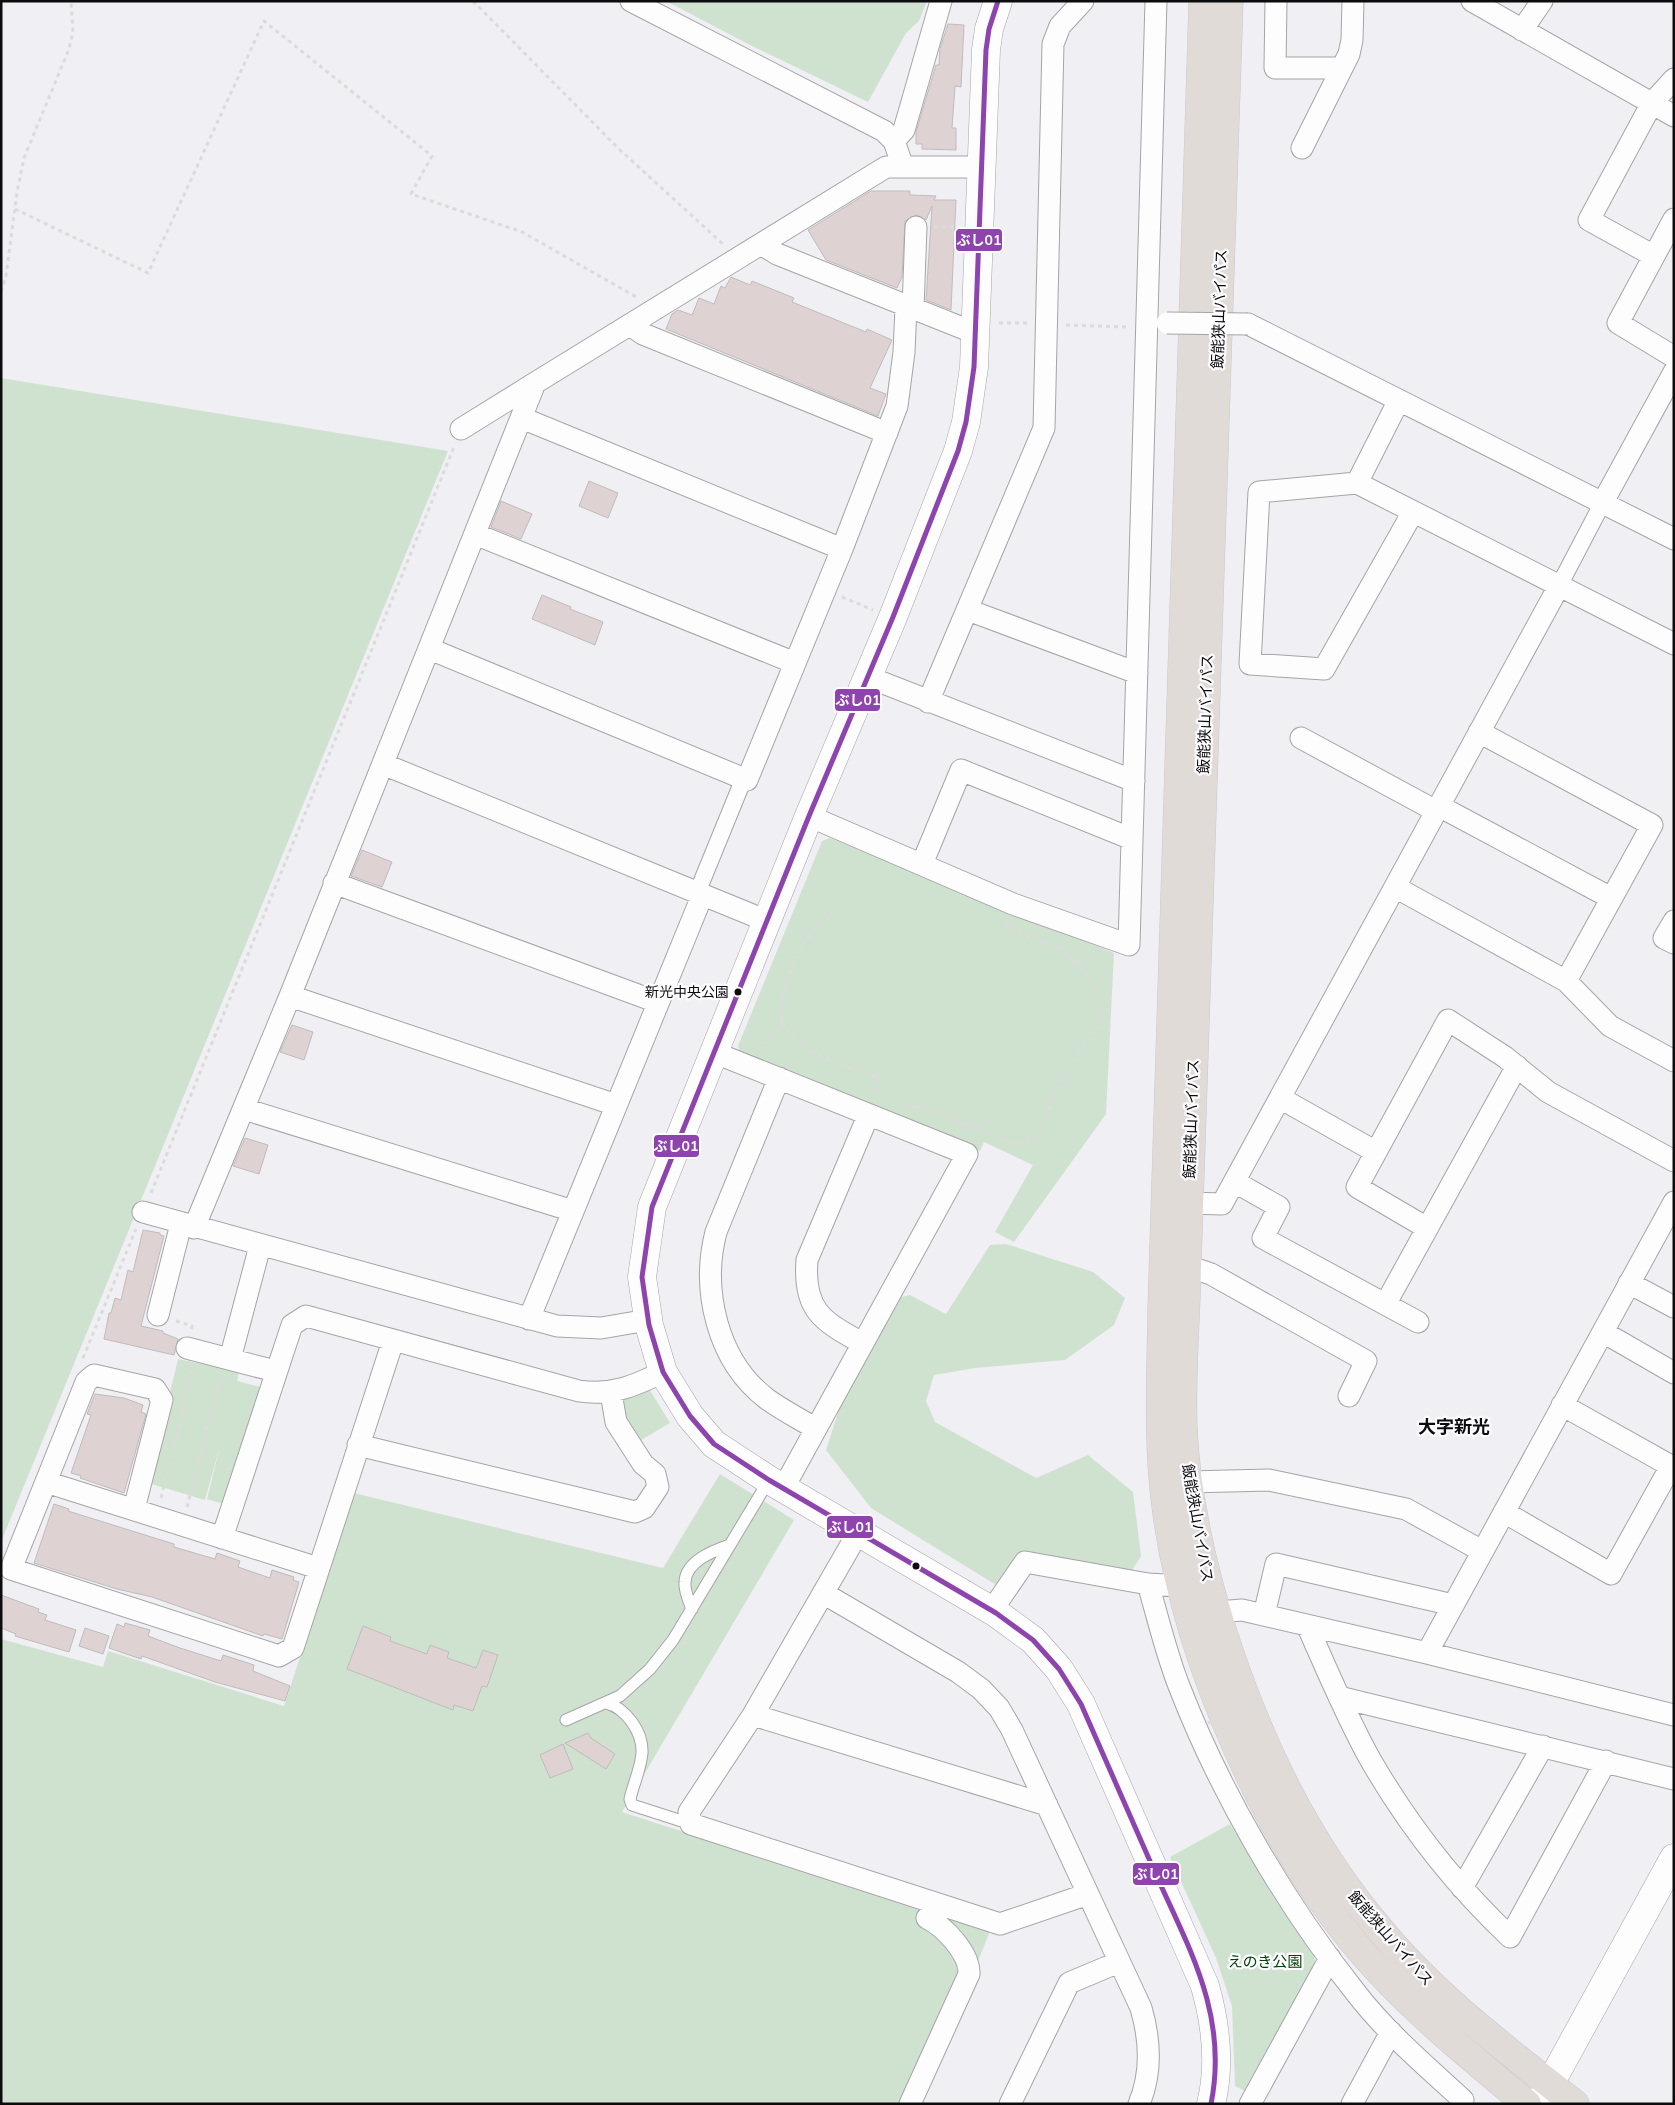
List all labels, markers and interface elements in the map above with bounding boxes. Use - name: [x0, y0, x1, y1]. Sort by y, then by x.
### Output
- line badge: ぶし01: [955, 228, 1003, 252]
- text: ぶし01: [957, 231, 1001, 249]
- street label: 飯能狭山バイパス: [1207, 249, 1231, 369]
- street label: 飯能狭山バイパス: [1193, 654, 1217, 774]
- line badge: ぶし01: [834, 688, 881, 712]
- text: ぶし01: [836, 691, 880, 709]
- place label: 新光中央公園: [645, 983, 729, 1001]
- marker: 新光中央公園: [733, 987, 743, 997]
- street label: 飯能狭山バイパス: [1179, 1059, 1203, 1179]
- line badge: ぶし01: [653, 1134, 700, 1158]
- text: ぶし01: [654, 1137, 698, 1155]
- district label: 大字新光: [1418, 1415, 1490, 1438]
- street label: 飯能狭山バイパス: [1178, 1462, 1218, 1584]
- line badge: ぶし01: [826, 1515, 874, 1539]
- text: ぶし01: [828, 1518, 872, 1536]
- unlabelled marker: [911, 1561, 921, 1571]
- line badge: ぶし01: [1132, 1862, 1180, 1886]
- text: ぶし01: [1134, 1865, 1178, 1883]
- street label: 飯能狭山バイパス: [1345, 1887, 1437, 1989]
- park label: えのき公園: [1228, 1952, 1302, 1971]

